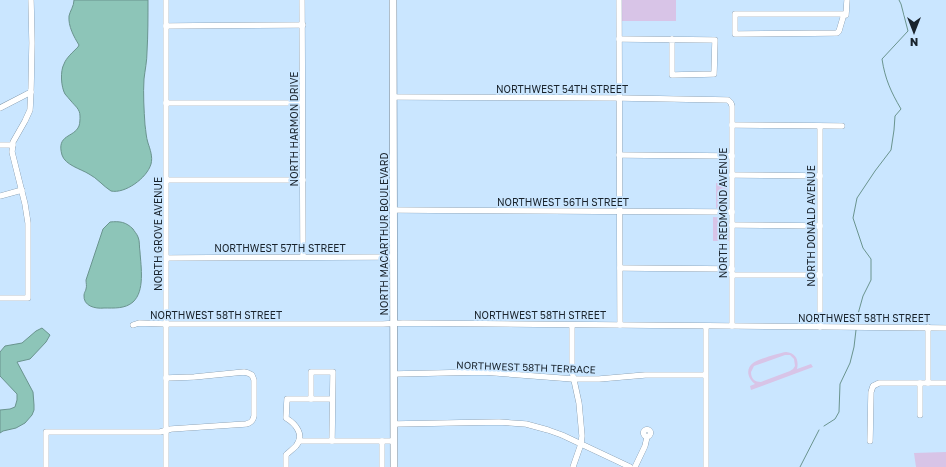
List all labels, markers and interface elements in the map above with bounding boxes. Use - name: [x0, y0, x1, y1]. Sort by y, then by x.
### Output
- north arrow: [894, 12, 934, 52]
- text: N: [910, 36, 918, 49]
- street label: NORTH HARMON DRIVE: [288, 72, 300, 186]
- street label: NORTHWEST 54TH STREET: [496, 83, 628, 95]
- street label: NORTH REDMOND AVENUE: [717, 148, 729, 278]
- street label: NORTH MACARTHUR BOULEVARD: [378, 152, 390, 316]
- street label: NORTH DONALD AVENUE: [805, 165, 817, 287]
- street label: NORTH GROVE AVENUE: [152, 177, 164, 291]
- street label: NORTHWEST 56TH STREET: [497, 196, 629, 208]
- street label: NORTHWEST 57TH STREET: [214, 242, 346, 254]
- street label: NORTHWEST 58TH STREET: [150, 309, 282, 321]
- street label: NORTHWEST 58TH STREET: [474, 309, 606, 321]
- street label: NORTHWEST 58TH STREET: [798, 312, 930, 324]
- street label: NORTHWEST 58TH TERRACE: [456, 359, 596, 375]

